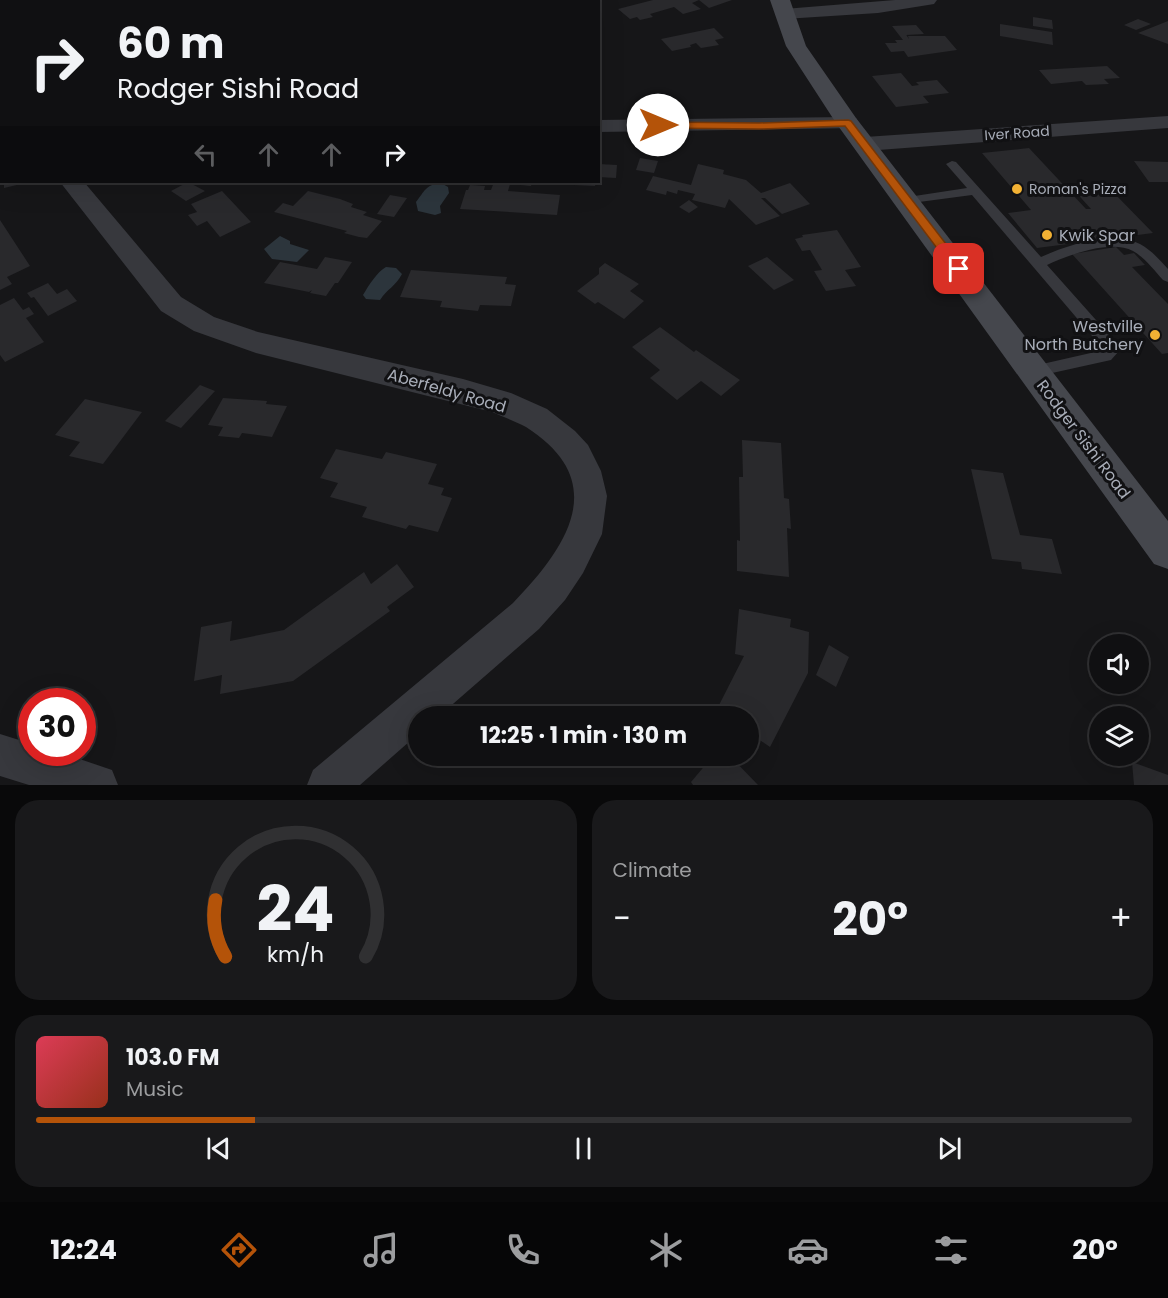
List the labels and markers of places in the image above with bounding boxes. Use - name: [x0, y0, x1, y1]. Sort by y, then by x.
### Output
- place label: Roman's Pizza: [1029, 179, 1126, 199]
- marker: Roman's Pizza: [1010, 182, 1024, 196]
- place label: Kwik Spar: [1059, 224, 1135, 247]
- marker: Kwik Spar: [1040, 228, 1054, 242]
- pin: [933, 243, 984, 294]
- place label: Westville North Butchery: [1024, 315, 1143, 356]
- marker: Westville North Butchery: [1148, 328, 1162, 342]

